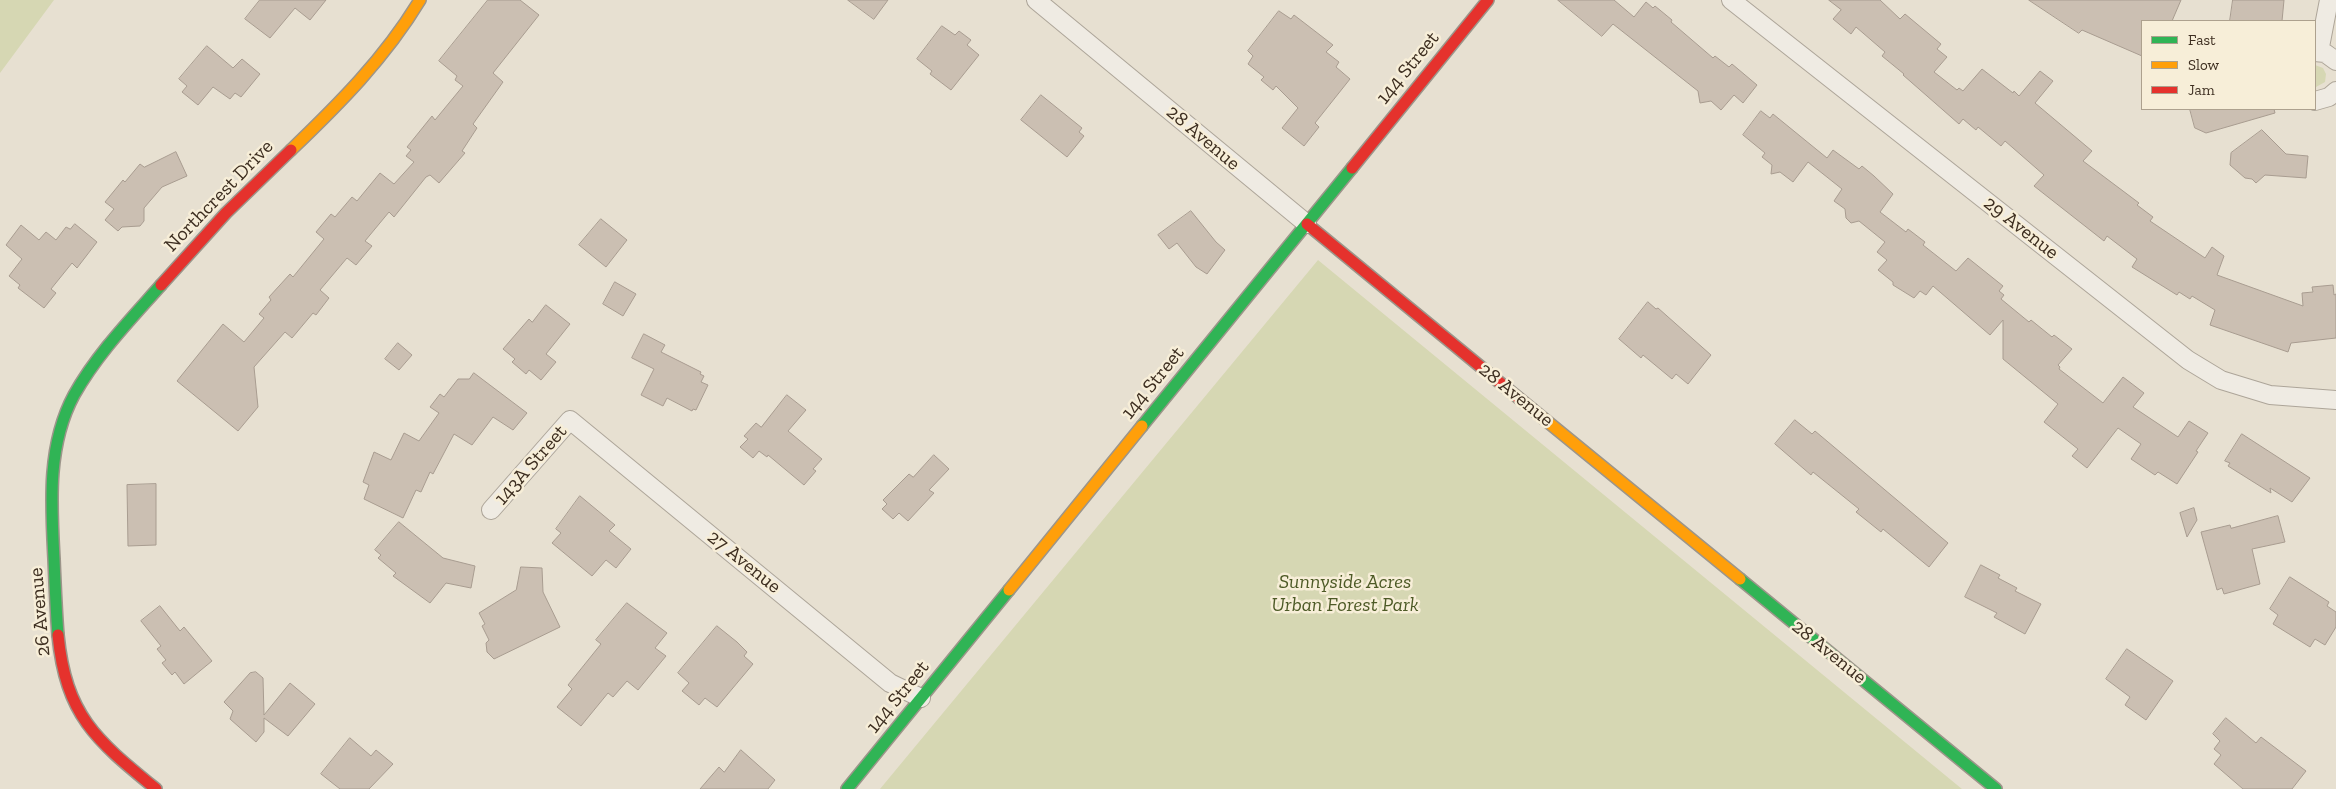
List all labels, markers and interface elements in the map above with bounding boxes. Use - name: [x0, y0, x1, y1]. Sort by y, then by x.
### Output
- legend: [2141, 20, 2316, 110]
- street label: 144 Street: [1371, 27, 1445, 109]
- text: Fast: [2188, 31, 2216, 49]
- text: Slow: [2188, 56, 2219, 74]
- text: Jam: [2188, 81, 2215, 99]
- street label: 28 Avenue: [1161, 100, 1245, 176]
- street label: Northcrest Drive: [160, 135, 278, 257]
- street label: 29 Avenue: [1979, 191, 2063, 265]
- street label: 144 Street: [1116, 342, 1190, 424]
- street label: 28 Avenue: [1474, 358, 1558, 432]
- street label: 143A Street: [490, 420, 572, 510]
- street label: 27 Avenue: [702, 525, 786, 599]
- street label: 26 Avenue: [24, 567, 56, 657]
- park label: Sunnyside Acres Urban Forest Park: [1271, 570, 1419, 617]
- street label: 28 Avenue: [1787, 615, 1871, 689]
- street label: 144 Street: [861, 656, 935, 738]

